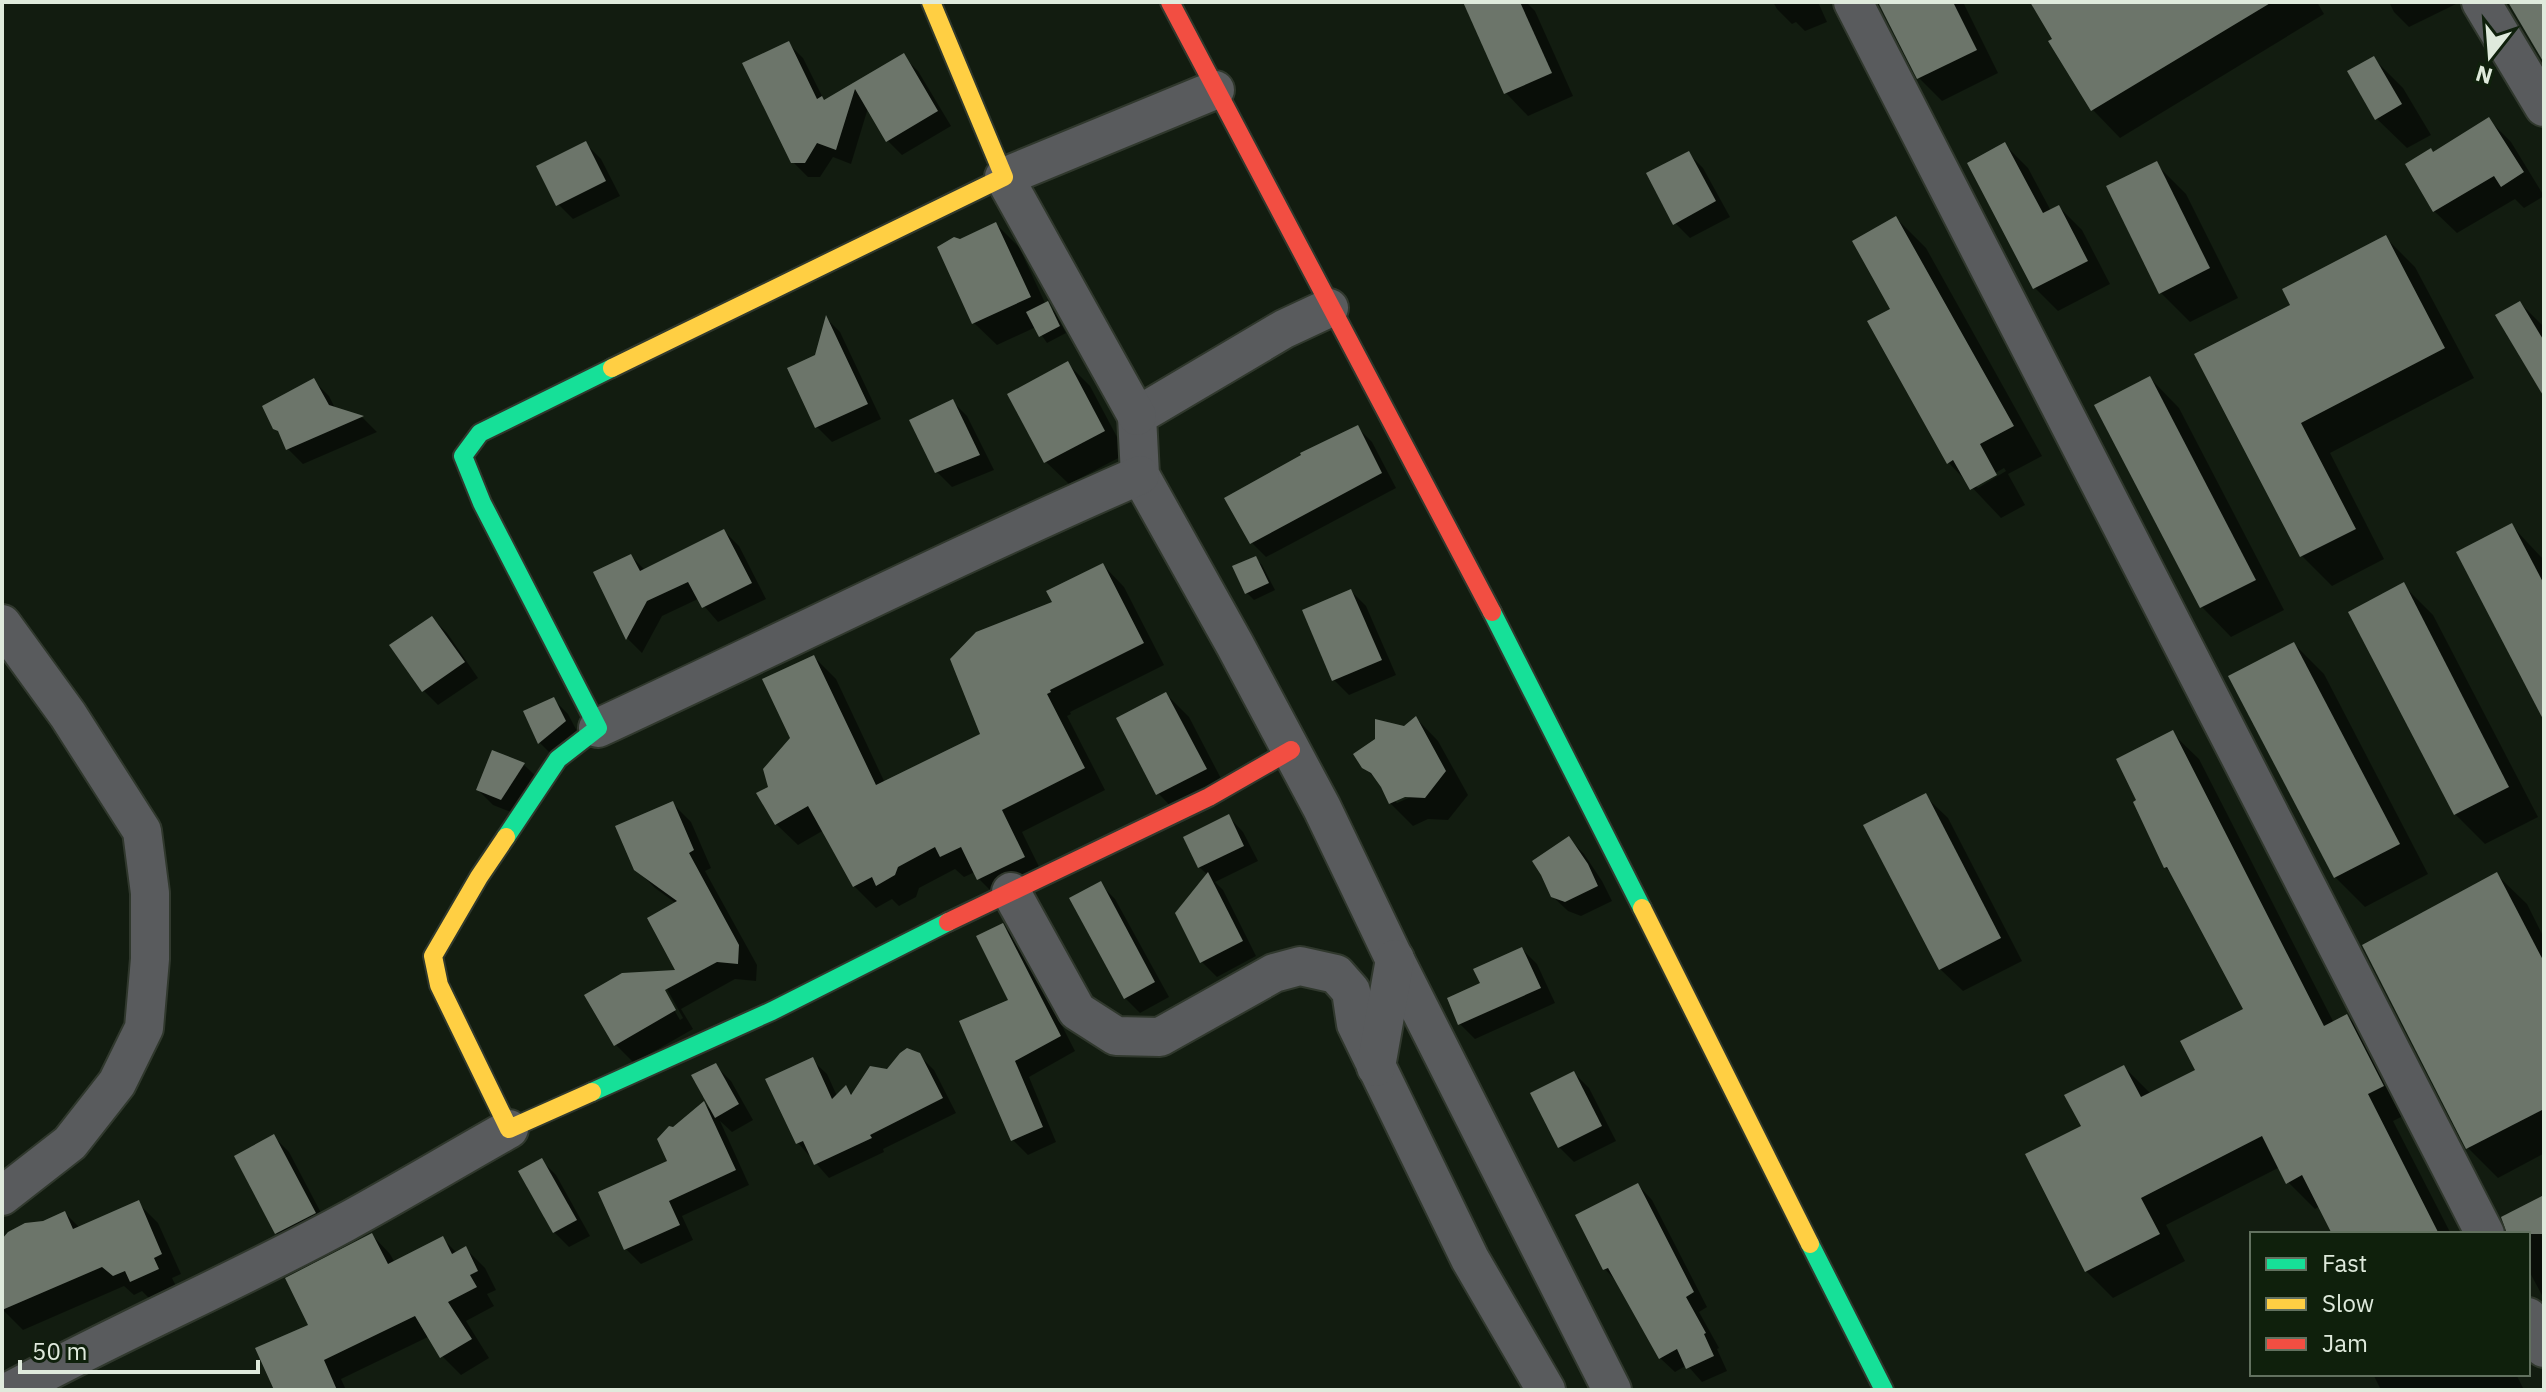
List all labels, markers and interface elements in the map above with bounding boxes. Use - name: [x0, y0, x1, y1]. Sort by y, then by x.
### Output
- north arrow: [2450, 16, 2530, 96]
- text: N: [2472, 59, 2496, 92]
- legend: [2250, 1232, 2530, 1376]
- text: Fast: [2322, 1247, 2367, 1279]
- text: Slow: [2322, 1287, 2374, 1319]
- scale bar: [20, 1324, 258, 1374]
- text: Jam: [2322, 1327, 2368, 1359]
- text: 50 m: [32, 1335, 87, 1367]

